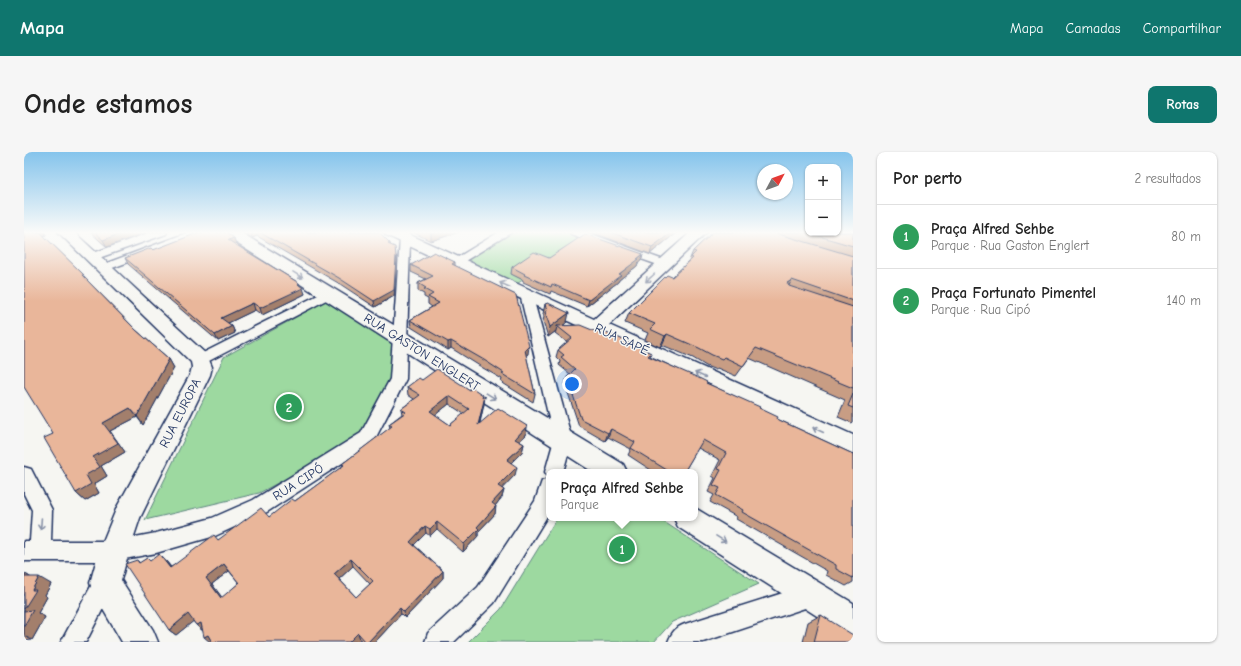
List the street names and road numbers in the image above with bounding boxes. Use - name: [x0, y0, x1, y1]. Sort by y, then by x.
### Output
- street label: RUA GASTON ENGLERT: [361, 310, 483, 394]
- street label: RUA SAPÉ: [592, 319, 652, 358]
- street label: RUA EUROPA: [156, 375, 204, 450]
- street label: RUA CIPÓ: [269, 460, 326, 504]

